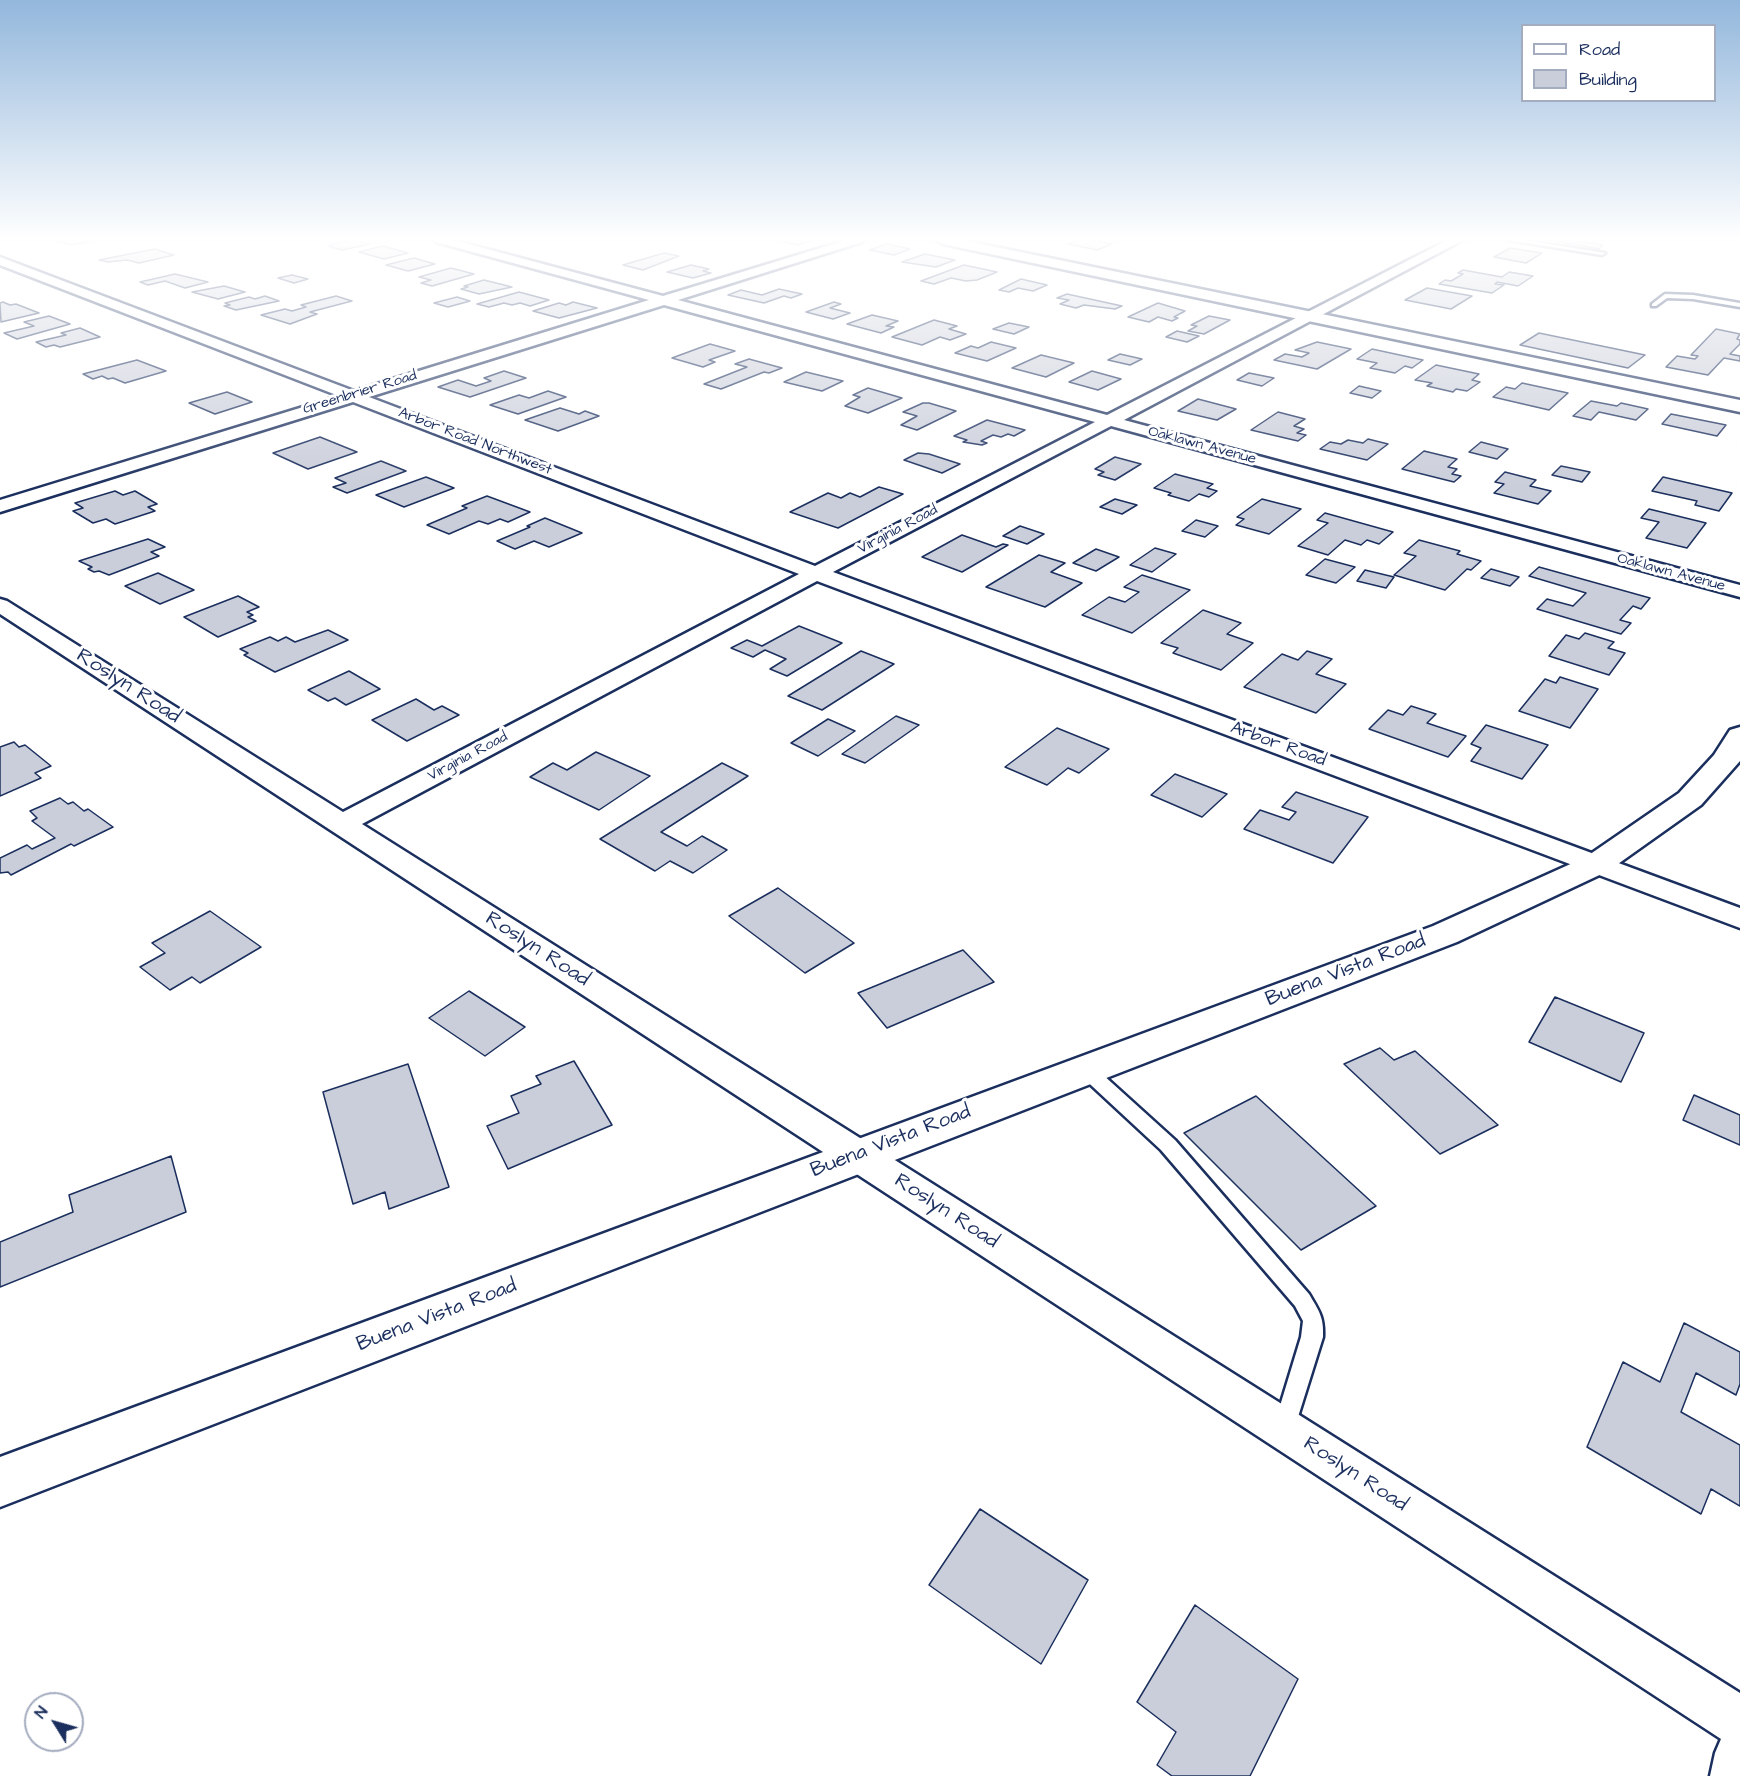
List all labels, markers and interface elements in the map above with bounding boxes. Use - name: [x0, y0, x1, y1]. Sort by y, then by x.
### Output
- legend: [1521, 24, 1716, 102]
- text: Road: [1579, 37, 1620, 62]
- text: Building: [1579, 67, 1637, 92]
- street label: Greenbrier Road: [301, 367, 419, 419]
- street label: Arbor Road Northwest: [396, 404, 554, 480]
- street label: Oaklawn Avenue: [1146, 423, 1258, 469]
- street label: Virginia Road: [855, 501, 941, 559]
- street label: Oaklawn Avenue: [1615, 550, 1727, 596]
- street label: Roslyn Road: [71, 644, 185, 730]
- street label: Arbor Road: [1227, 718, 1329, 772]
- street label: Virginia Road: [425, 728, 511, 786]
- street label: Roslyn Road: [480, 907, 594, 993]
- street label: Buena Vista Road: [1262, 929, 1430, 1013]
- street label: Buena Vista Road: [807, 1100, 975, 1184]
- street label: Roslyn Road: [889, 1169, 1003, 1255]
- street label: Buena Vista Road: [353, 1274, 521, 1358]
- street label: Roslyn Road: [1298, 1432, 1412, 1518]
- north arrow: [24, 1692, 84, 1752]
- text: N: [29, 1702, 53, 1723]

